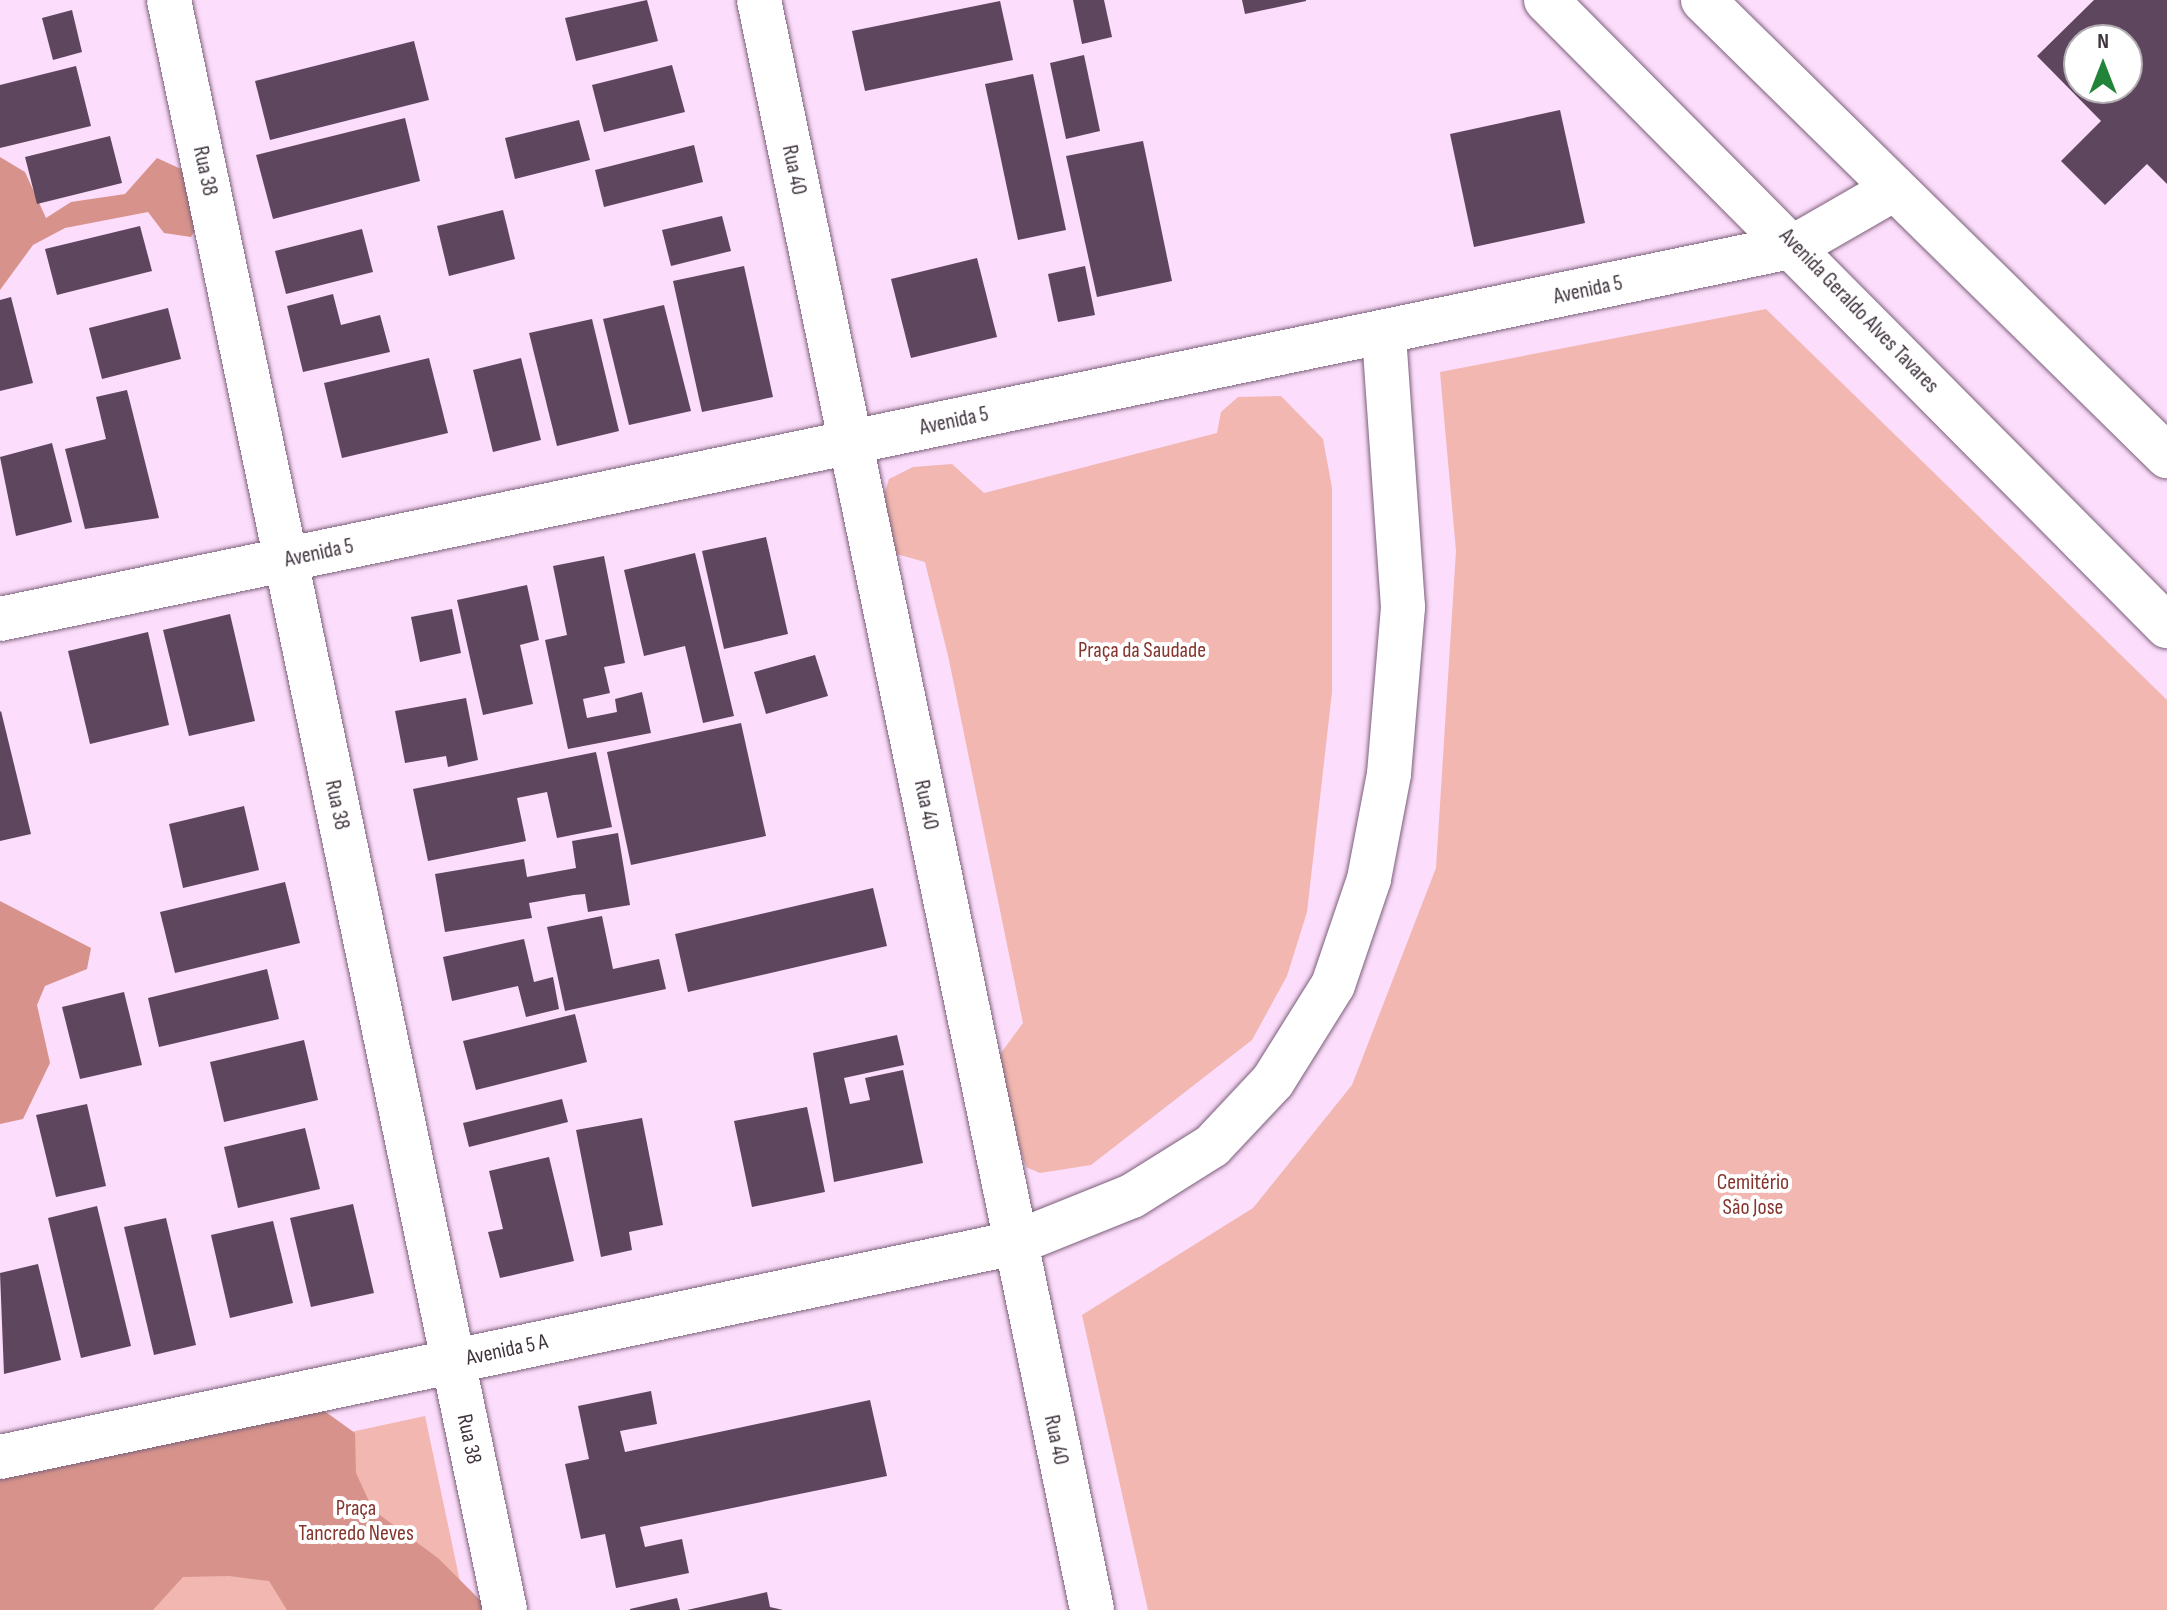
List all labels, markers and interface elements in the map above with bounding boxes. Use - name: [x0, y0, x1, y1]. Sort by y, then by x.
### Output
- north arrow: [2063, 24, 2143, 104]
- text: N: [2097, 28, 2109, 55]
- street label: Rua 40: [776, 143, 812, 197]
- street label: Rua 38: [187, 144, 223, 198]
- street label: Avenida Geraldo Alves Tavares: [1774, 223, 1944, 399]
- street label: Avenida 5: [1551, 270, 1625, 310]
- street label: Avenida 5: [917, 401, 991, 441]
- street label: Avenida 5: [282, 533, 356, 573]
- park label: Praça da Saudade: [1078, 638, 1206, 664]
- street label: Rua 38: [319, 778, 355, 832]
- street label: Rua 40: [908, 778, 944, 832]
- park label: Cemitério São Jose: [1717, 1169, 1789, 1220]
- street label: Avenida 5 A: [464, 1328, 550, 1372]
- street label: Rua 38: [451, 1412, 487, 1466]
- street label: Rua 40: [1038, 1413, 1074, 1467]
- park label: Praça Tancredo Neves: [298, 1495, 414, 1546]

